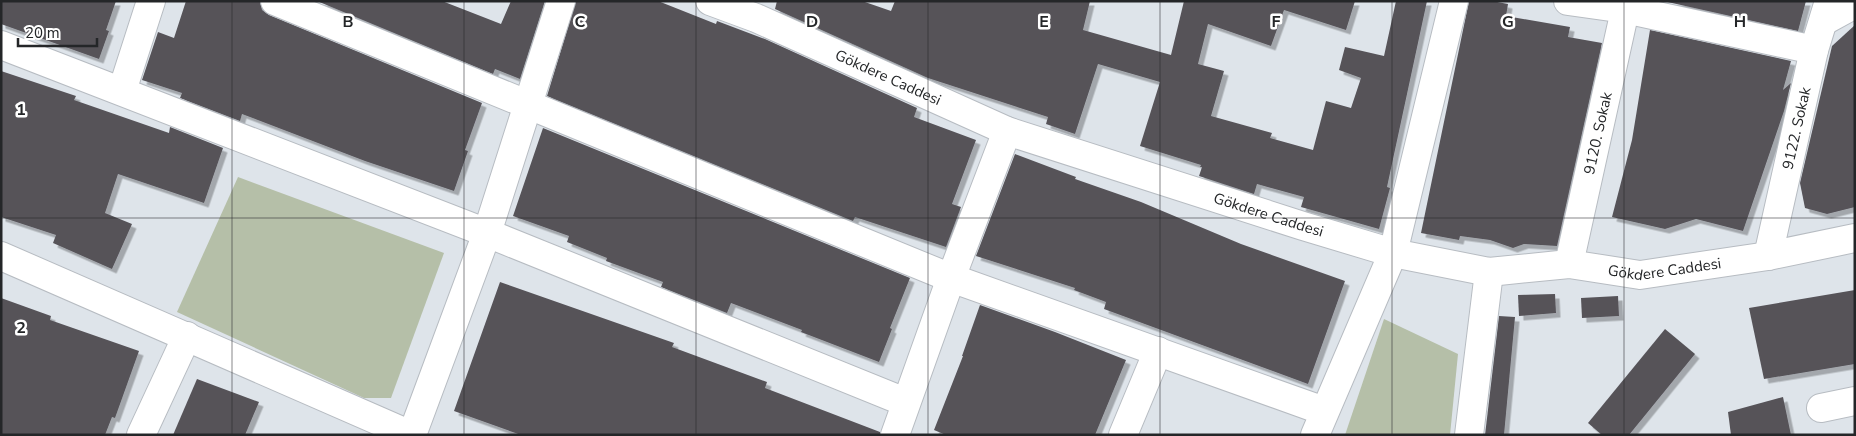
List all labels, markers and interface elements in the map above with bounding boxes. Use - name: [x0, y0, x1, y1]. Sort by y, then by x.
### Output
- text: B: [342, 11, 354, 33]
- text: C: [575, 11, 586, 33]
- text: D: [806, 11, 818, 33]
- text: E: [1039, 11, 1049, 33]
- text: F: [1272, 11, 1281, 33]
- text: G: [1502, 11, 1514, 33]
- text: H: [1734, 11, 1746, 33]
- scale bar: [18, 15, 96, 47]
- text: 20 m: [25, 23, 60, 43]
- street label: Gökdere Caddesi: [832, 45, 944, 110]
- street label: 9122. Sokak: [1778, 85, 1816, 171]
- street label: 9120. Sokak: [1579, 90, 1617, 176]
- text: 1: [16, 99, 26, 121]
- street label: Gökdere Caddesi: [1211, 188, 1326, 242]
- street label: Gökdere Caddesi: [1606, 253, 1723, 285]
- text: 2: [16, 317, 26, 339]

